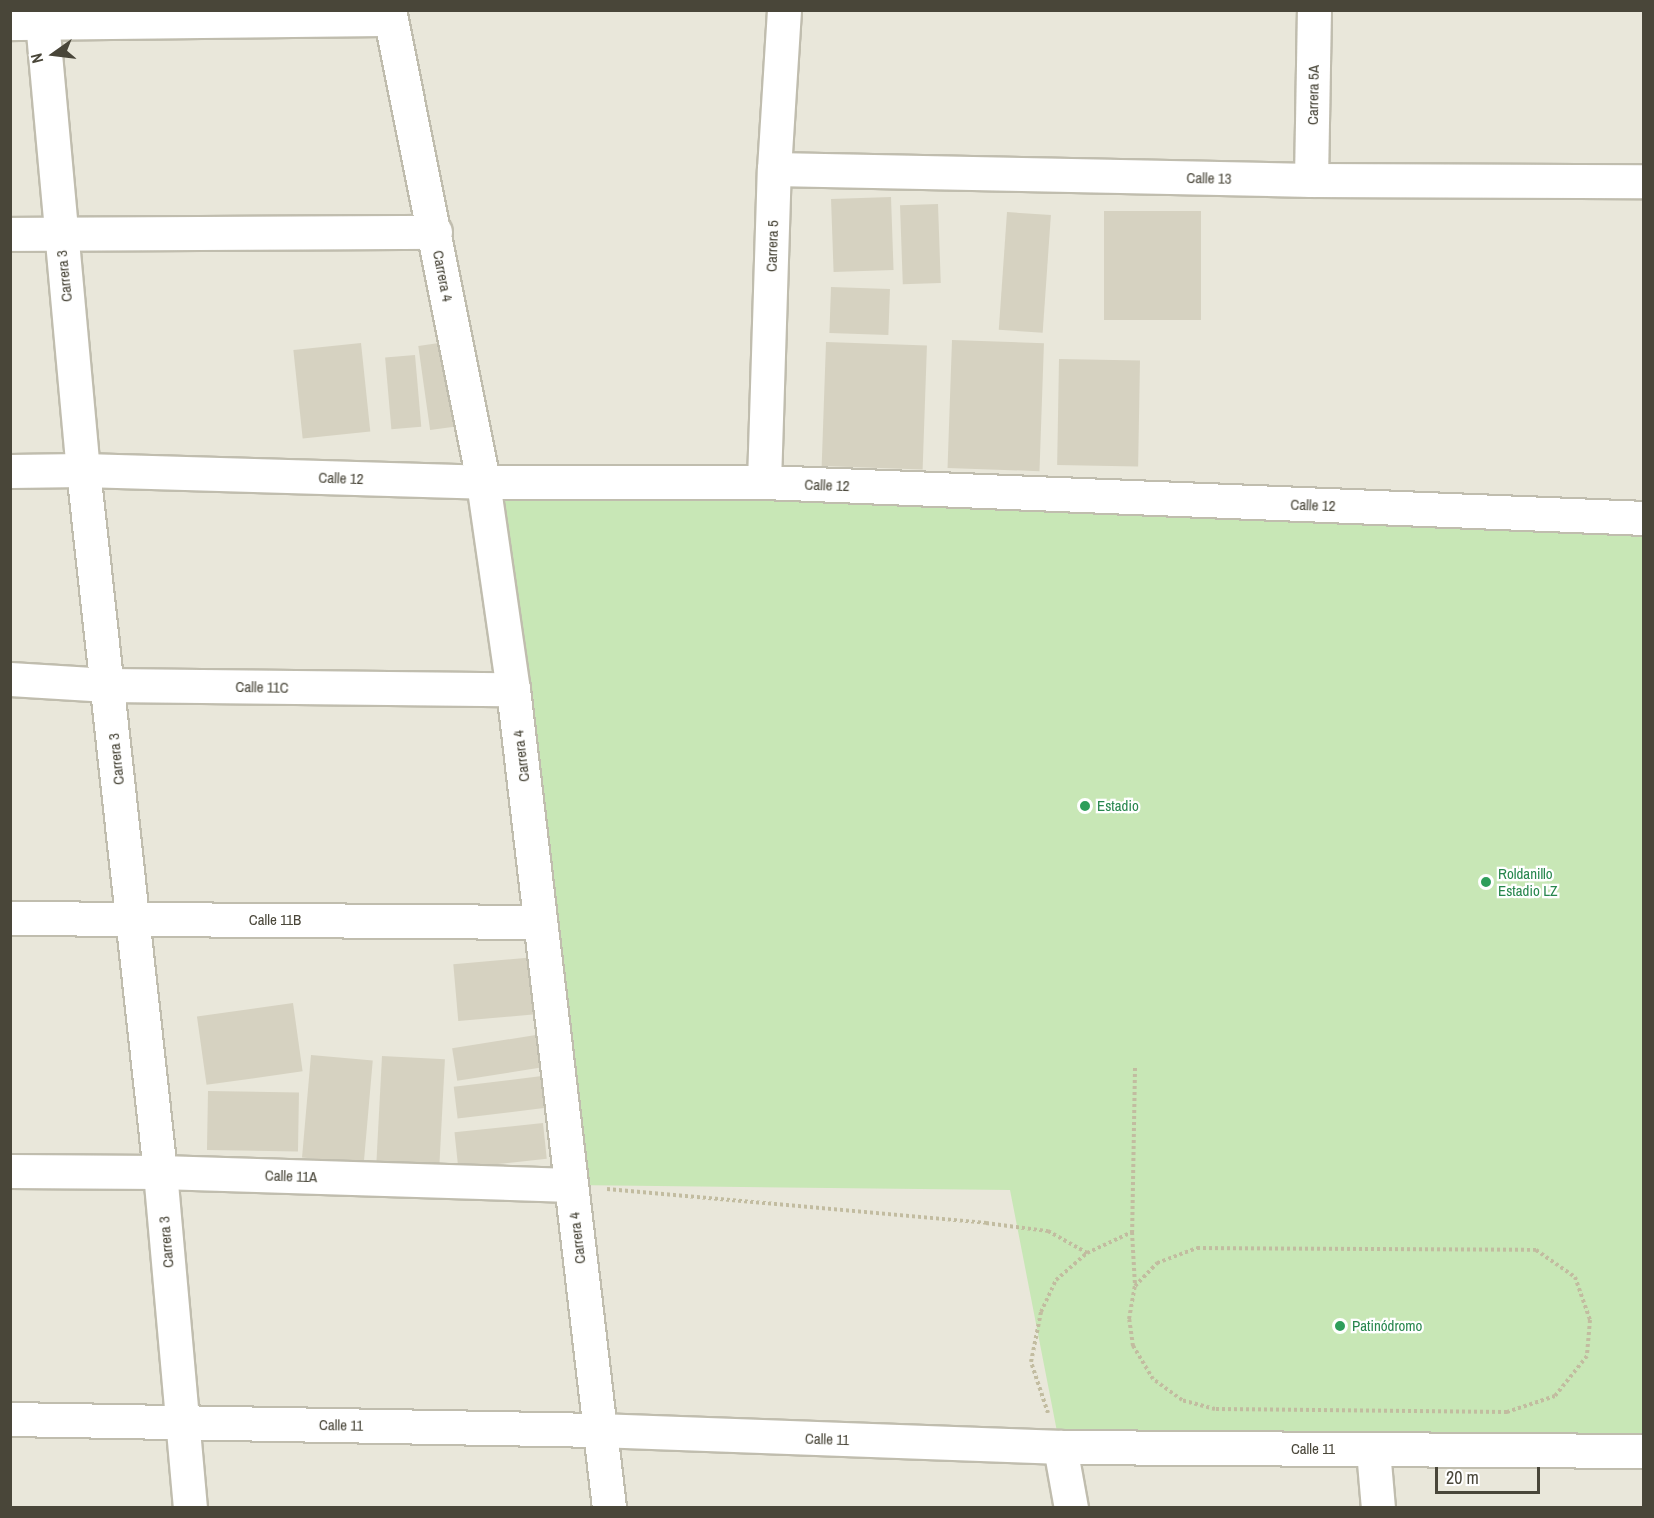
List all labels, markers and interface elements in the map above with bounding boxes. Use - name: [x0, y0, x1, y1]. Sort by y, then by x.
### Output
- north arrow: [24, 24, 84, 84]
- text: N: [25, 51, 48, 66]
- street label: Carrera 5A: [1303, 65, 1323, 125]
- street label: Calle 13: [1186, 169, 1232, 187]
- street label: Carrera 5: [762, 220, 782, 272]
- street label: Carrera 3: [52, 249, 76, 303]
- street label: Carrera 4: [429, 249, 457, 303]
- street label: Calle 12: [318, 468, 364, 488]
- street label: Calle 12: [804, 475, 850, 495]
- street label: Calle 12: [1290, 495, 1336, 515]
- street label: Calle 11C: [235, 678, 289, 696]
- street label: Carrera 4: [509, 729, 533, 783]
- street label: Carrera 3: [104, 732, 128, 786]
- place label: Estadio: [1097, 797, 1139, 815]
- marker: Estadio: [1078, 799, 1092, 813]
- place label: Roldanillo Estadio LZ: [1498, 864, 1557, 899]
- marker: Roldanillo Estadio LZ: [1479, 875, 1493, 889]
- street label: Calle 11B: [249, 911, 301, 929]
- street label: Calle 11A: [264, 1166, 318, 1186]
- street label: Carrera 4: [565, 1211, 589, 1265]
- street label: Carrera 3: [155, 1215, 177, 1269]
- place label: Patinódromo: [1352, 1317, 1422, 1335]
- marker: Patinódromo: [1333, 1319, 1347, 1333]
- street label: Calle 11: [319, 1416, 363, 1434]
- street label: Calle 11: [805, 1429, 849, 1449]
- street label: Calle 11: [1291, 1440, 1335, 1458]
- scale bar: [1438, 1455, 1543, 1493]
- text: 20 m: [1446, 1465, 1479, 1490]

